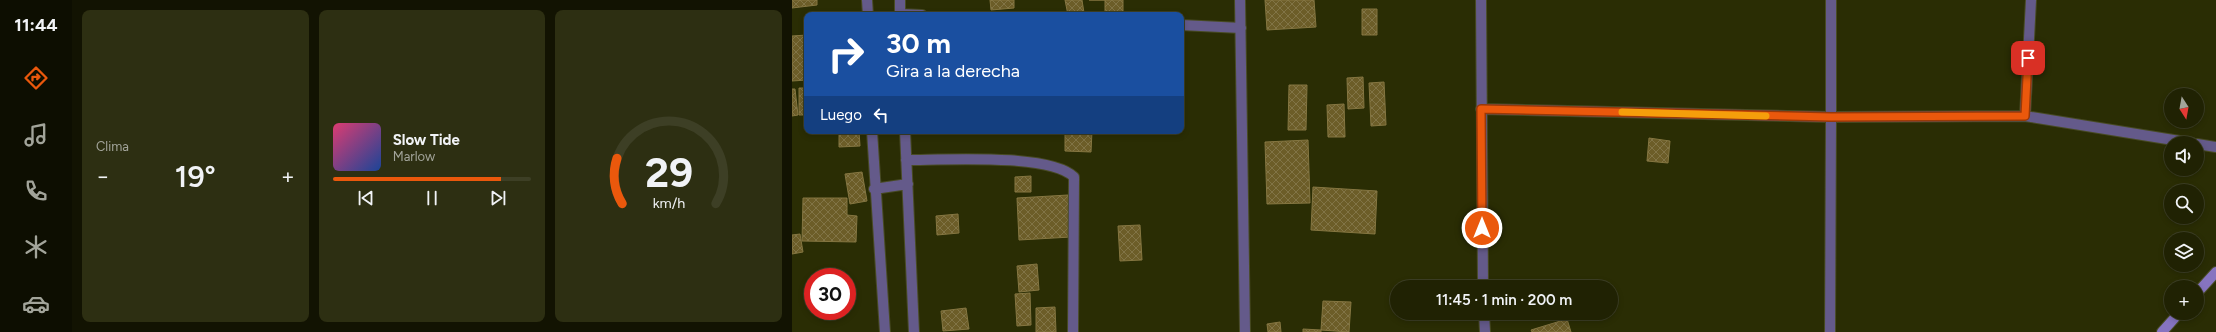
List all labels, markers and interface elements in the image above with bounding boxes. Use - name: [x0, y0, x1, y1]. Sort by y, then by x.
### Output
- text: 11:44: [14, 14, 58, 36]
- text: 30 m: [886, 26, 951, 60]
- icon: right: [820, 28, 872, 80]
- pin: [2011, 41, 2045, 75]
- icon: arrive: [2017, 47, 2039, 69]
- text: Gira a la derecha: [886, 60, 1020, 82]
- icon: directions: [22, 64, 50, 92]
- north arrow: [2164, 88, 2204, 128]
- map controls: [2164, 88, 2204, 320]
- icon: left: [870, 104, 892, 126]
- text: Luego: [820, 106, 862, 124]
- icon: music: [22, 121, 50, 149]
- text: Slow Tide: [393, 131, 460, 149]
- button: sound: [2164, 136, 2204, 176]
- text: Clima: [96, 139, 129, 154]
- text: 29: [645, 147, 693, 197]
- text: Marlow: [393, 149, 435, 164]
- text: 19°: [175, 158, 216, 195]
- text: −: [96, 163, 110, 190]
- text: +: [281, 163, 295, 190]
- icon: phone: [22, 177, 50, 205]
- button: search: [2164, 184, 2204, 224]
- icon: previous: [355, 187, 377, 209]
- icon: pause: [421, 187, 443, 209]
- icon: next: [487, 187, 509, 209]
- text: km/h: [652, 194, 685, 212]
- position arrow: [1461, 207, 1503, 249]
- button: layers: [2164, 232, 2204, 272]
- icon: climate: [22, 233, 50, 261]
- speed limit sign: 30: [804, 268, 856, 320]
- button: +: [2164, 280, 2204, 320]
- icon: car: [22, 290, 50, 318]
- text: 11:45 · 1 min · 200 m: [1436, 291, 1572, 309]

